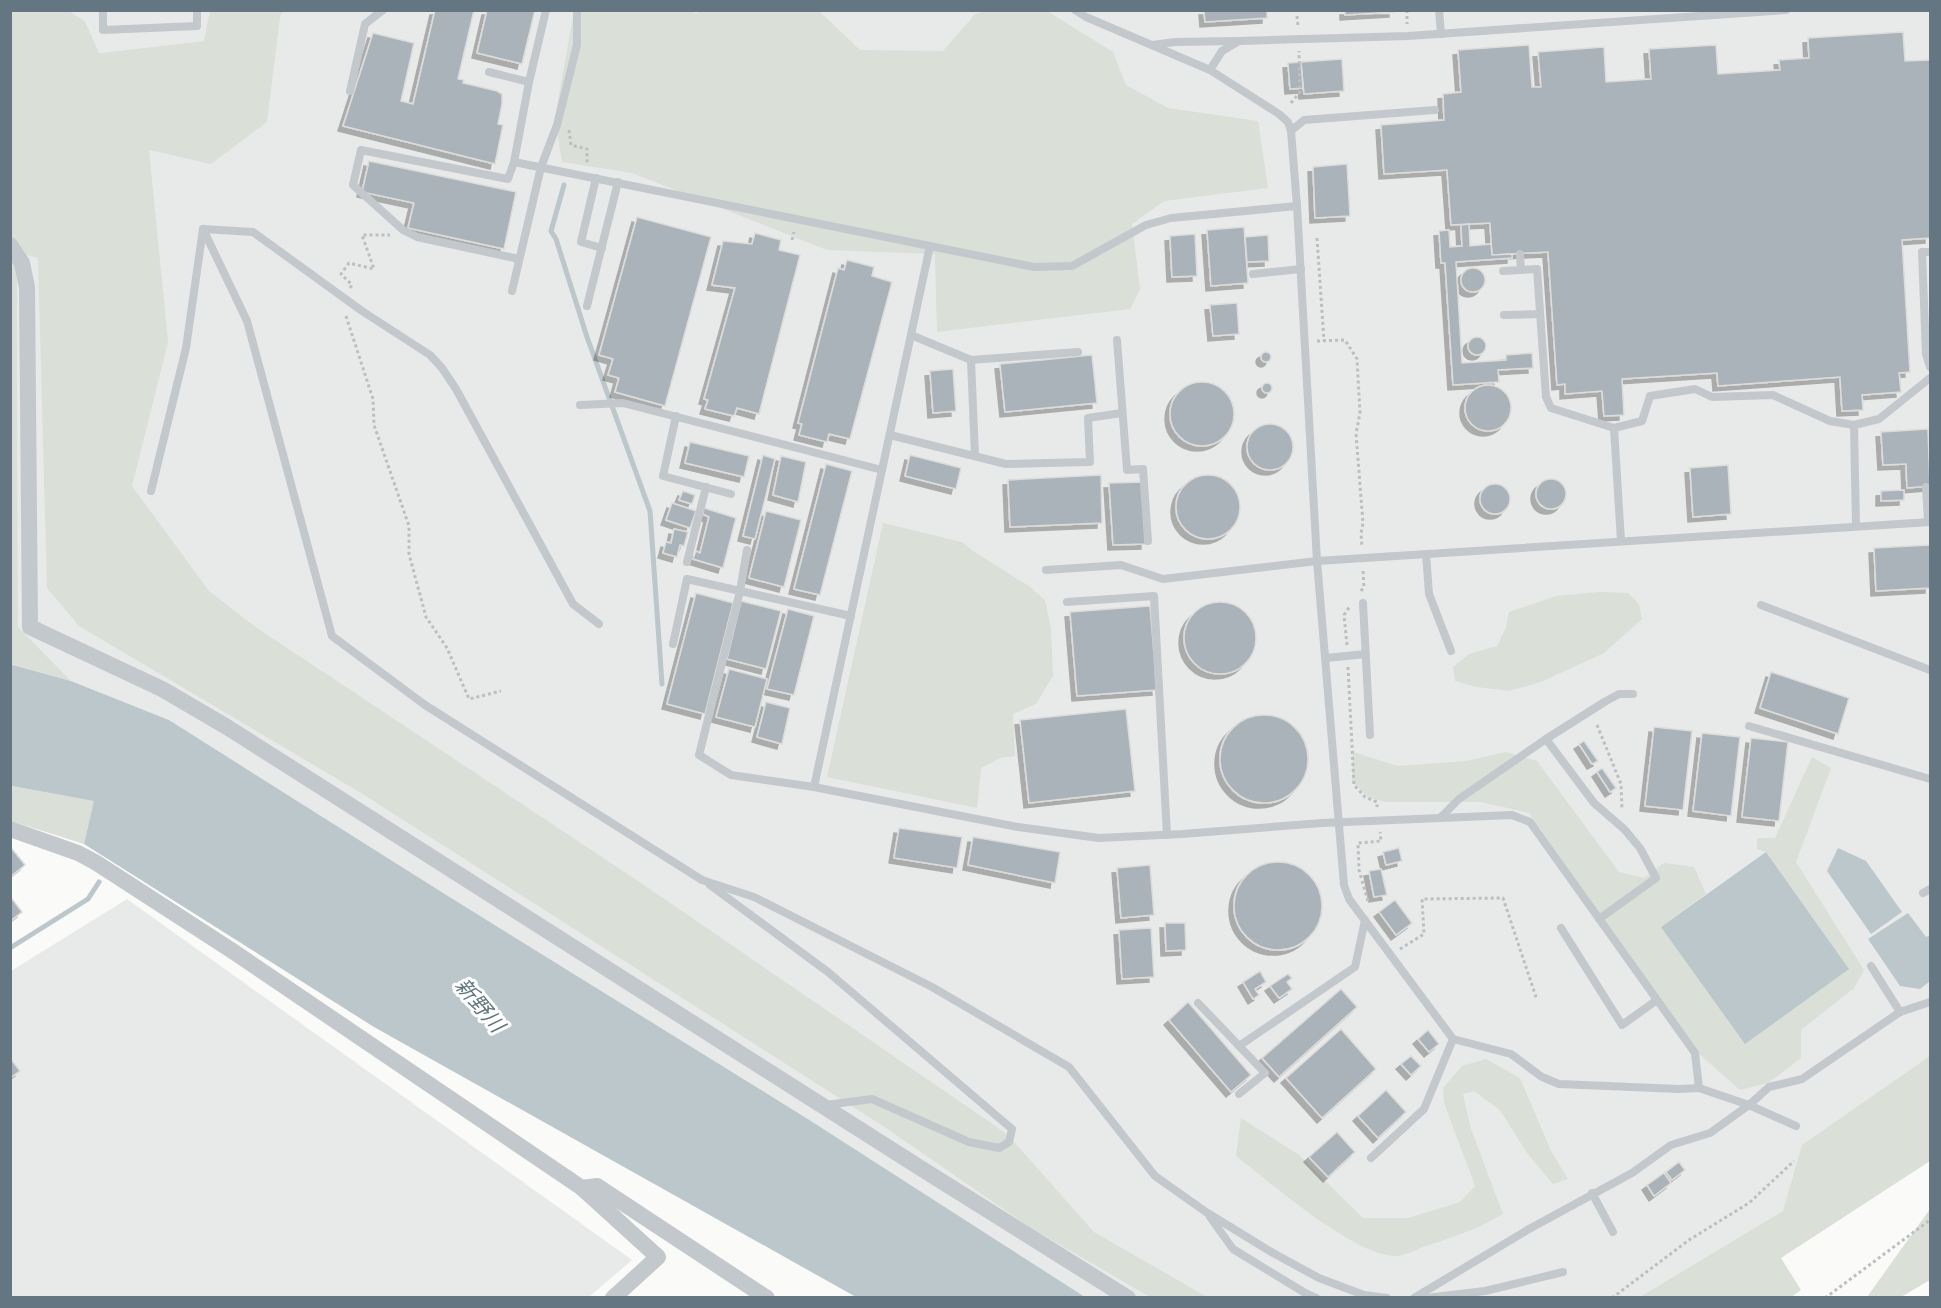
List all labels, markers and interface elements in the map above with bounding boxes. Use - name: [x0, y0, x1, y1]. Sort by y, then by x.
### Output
- water label: 新野川: [451, 973, 510, 1038]

